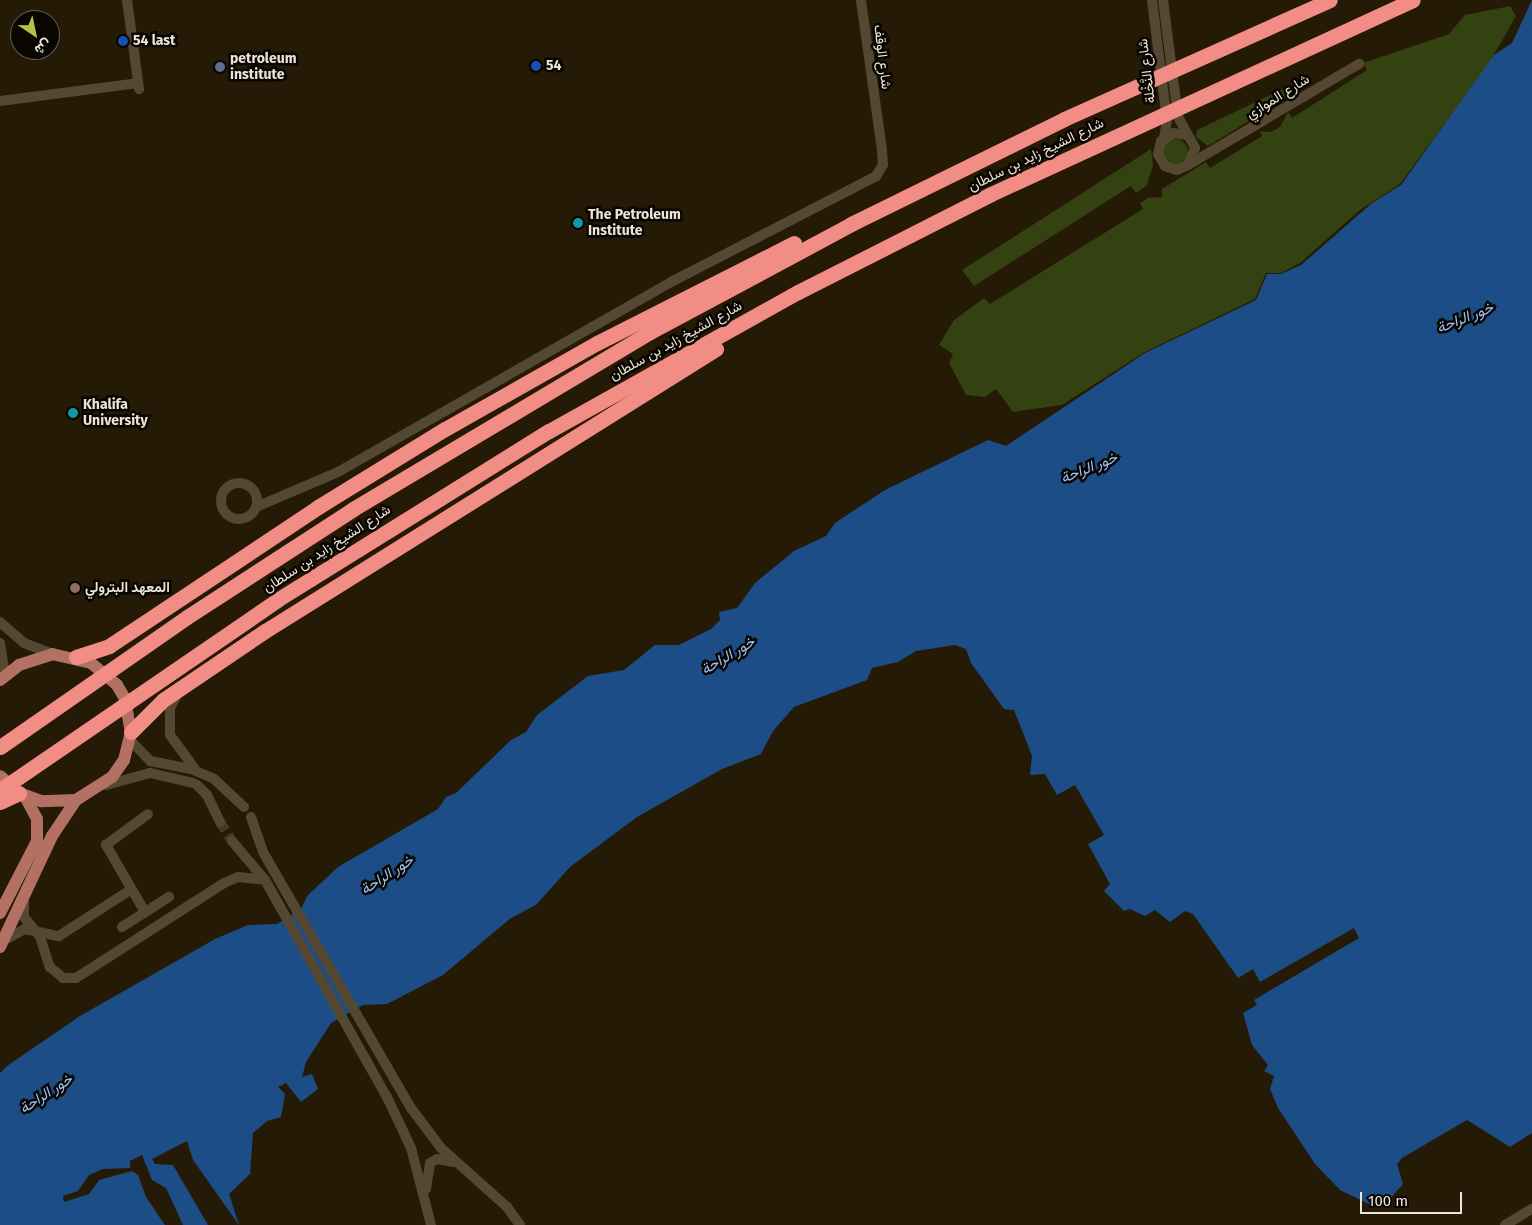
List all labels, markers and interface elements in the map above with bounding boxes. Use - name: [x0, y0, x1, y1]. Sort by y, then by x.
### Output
- north arrow: [10, 10, 60, 60]
- street label: شارع الوقف: [870, 24, 894, 90]
- place label: 54 last: [133, 33, 176, 49]
- text: ش: [31, 35, 55, 59]
- marker: 54 last: [117, 35, 129, 47]
- street label: شارع النَّخْلة: [1135, 38, 1159, 104]
- place label: petroleum institute: [230, 51, 297, 84]
- place label: 54: [546, 58, 561, 74]
- marker: 54: [530, 60, 542, 72]
- marker: petroleum institute: [214, 61, 226, 73]
- street label: شارع الموازي: [1243, 71, 1313, 123]
- street label: شارع الشيخ زايد بن سلطان: [965, 115, 1107, 195]
- place label: The Petroleum Institute: [588, 207, 681, 240]
- marker: The Petroleum Institute: [572, 217, 584, 229]
- street label: شارع الشيخ زايد بن سلطان: [607, 298, 745, 384]
- water label: خور الراحة: [1434, 298, 1496, 338]
- place label: Khalifa University: [83, 397, 148, 430]
- marker: Khalifa University: [67, 407, 79, 419]
- water label: خور الراحة: [1058, 448, 1120, 488]
- street label: شارع الشيخ زايد بن سلطان: [260, 501, 394, 597]
- place label: المعهد البترولي: [85, 580, 170, 596]
- marker: المعهد البترولي: [69, 582, 81, 594]
- water label: خور الراحة: [698, 633, 758, 679]
- water label: خور الراحة: [357, 851, 417, 899]
- water label: خور الراحة: [16, 1070, 76, 1118]
- scale bar: [1362, 1182, 1464, 1214]
- text: 100 m: [1368, 1192, 1408, 1210]

